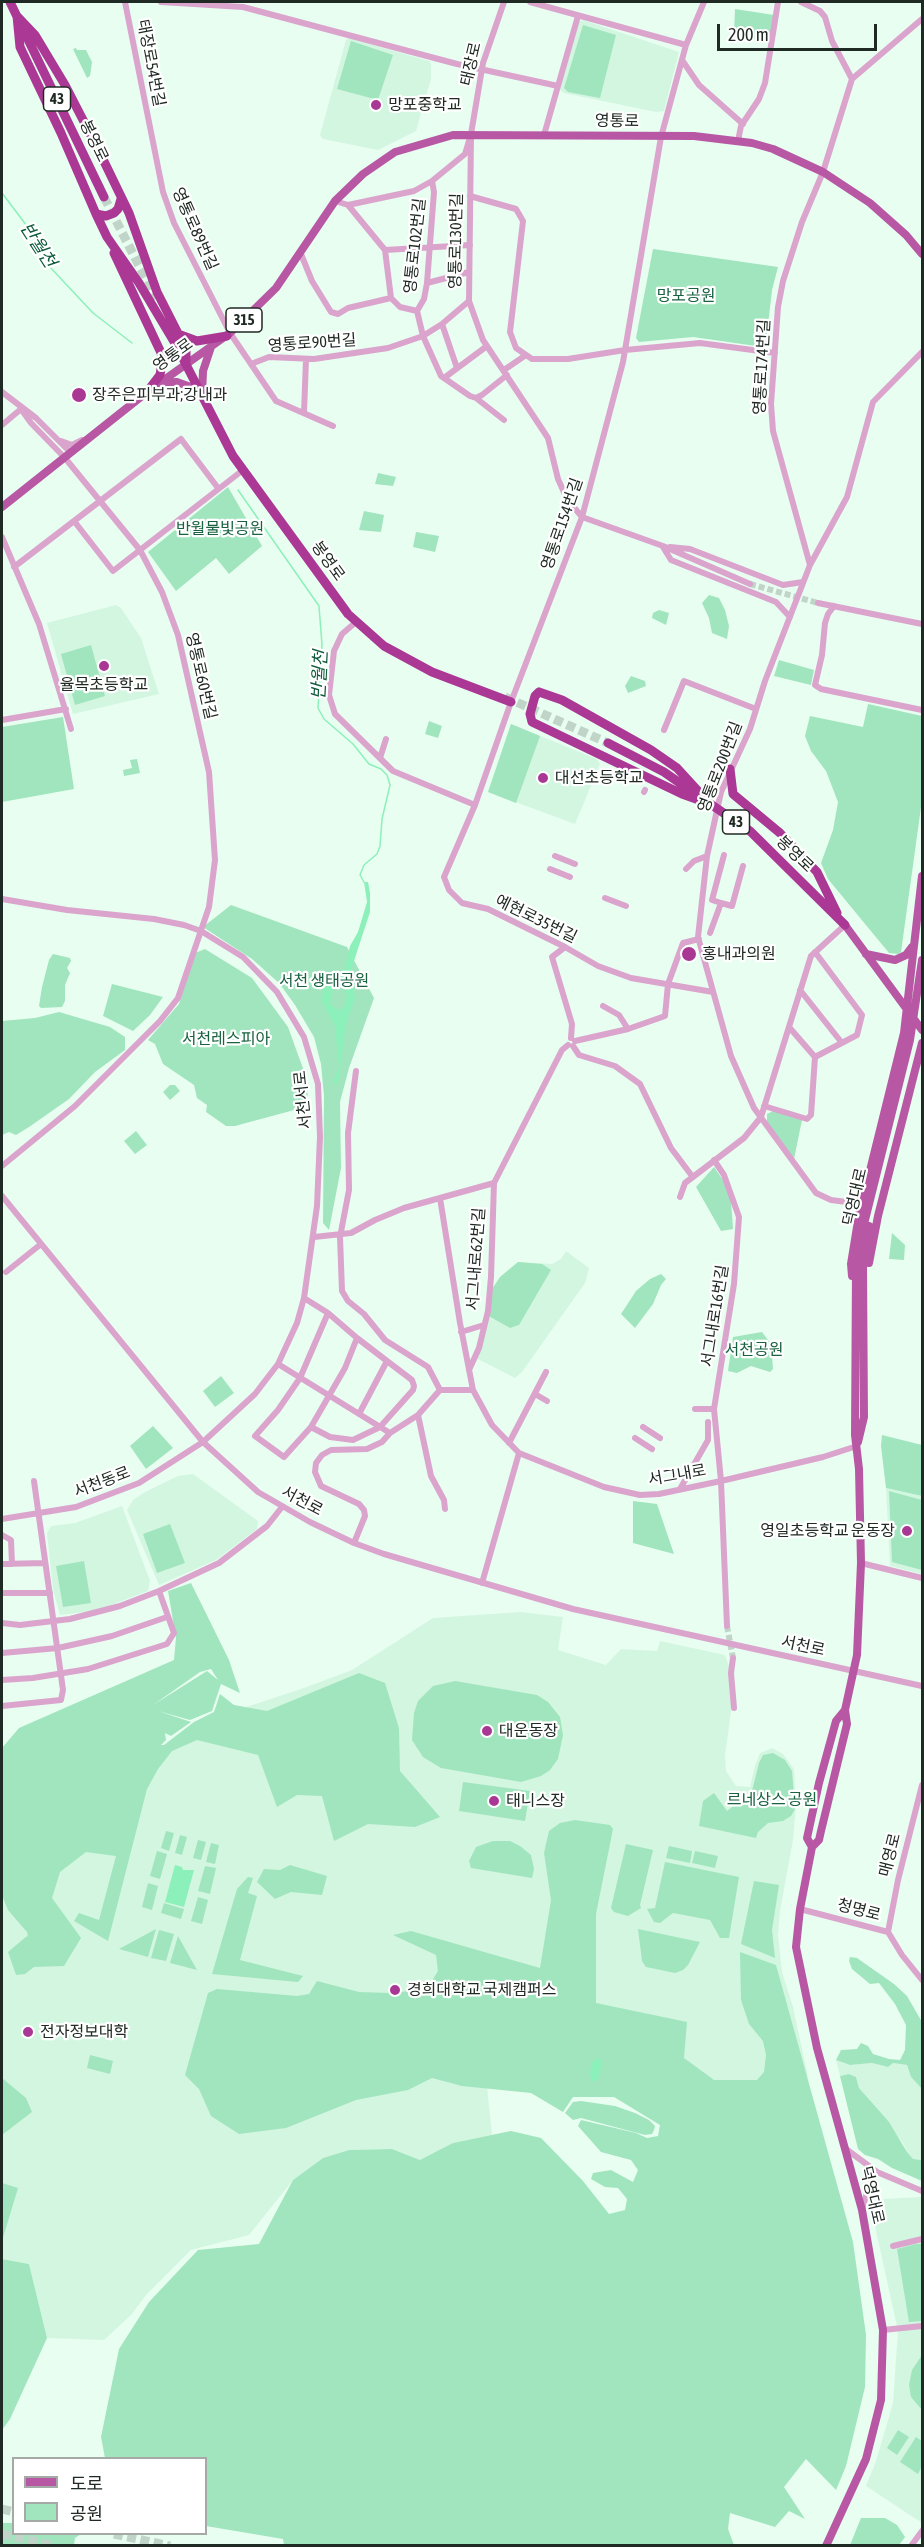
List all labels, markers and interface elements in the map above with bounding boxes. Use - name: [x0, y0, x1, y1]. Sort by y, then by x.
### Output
- scale bar: [720, 12, 880, 50]
- street label: 태장로54번길: [133, 18, 169, 108]
- text: 200 m: [728, 24, 769, 45]
- street label: 태장로: [457, 40, 485, 88]
- road number: 43: [44, 87, 70, 111]
- place label: 망포중학교: [388, 95, 462, 115]
- marker: 망포중학교: [369, 98, 383, 112]
- street label: 영통로: [595, 111, 639, 131]
- street label: 봉영로: [76, 117, 112, 165]
- street label: 영통로89번길: [168, 185, 222, 273]
- street label: 영통로130번길: [446, 193, 466, 289]
- street label: 영통로102번길: [400, 197, 430, 295]
- water label: 반월천: [15, 218, 61, 272]
- park label: 망포공원: [657, 286, 715, 306]
- road number: 315: [226, 308, 262, 332]
- street label: 영통로174번길: [750, 318, 774, 416]
- street label: 영통로90번길: [267, 330, 357, 356]
- street label: 영통로: [149, 334, 197, 376]
- place label: 장주은피부과;강내과: [92, 385, 227, 405]
- marker: 장주은피부과;강내과: [70, 386, 88, 404]
- street label: 영통로154번길: [537, 475, 587, 573]
- park label: 반월물빛공원: [176, 519, 264, 539]
- street label: 봉영로: [307, 537, 349, 585]
- street label: 영통로60번길: [182, 631, 220, 721]
- water label: 반월천: [308, 650, 332, 700]
- marker: 율목초등학교: [97, 659, 111, 673]
- place label: 율목초등학교: [60, 675, 148, 695]
- street label: 영통로200번길: [694, 719, 746, 815]
- place label: 대선초등학교: [555, 768, 643, 788]
- marker: 대선초등학교: [536, 771, 550, 785]
- road number: 43: [722, 810, 750, 834]
- street label: 봉영로: [772, 832, 818, 876]
- street label: 예현로35번길: [492, 891, 580, 947]
- place label: 홍내과의원: [702, 944, 776, 964]
- marker: 홍내과의원: [680, 945, 698, 963]
- park label: 서천 생태공원: [279, 971, 369, 991]
- park label: 서천레스피아: [182, 1029, 270, 1049]
- street label: 서천서로: [290, 1070, 316, 1130]
- street label: 덕영대로: [839, 1166, 871, 1228]
- street label: 서그내로62번길: [463, 1207, 489, 1311]
- street label: 서그내로16번길: [697, 1263, 733, 1369]
- park label: 서천공원: [725, 1340, 783, 1360]
- street label: 서그내로: [646, 1460, 708, 1490]
- street label: 서천동로: [71, 1462, 133, 1502]
- street label: 서천로: [278, 1482, 326, 1520]
- place label: 영일초등학교 운동장: [760, 1521, 895, 1541]
- marker: 영일초등학교 운동장: [900, 1524, 914, 1538]
- street label: 서천로: [779, 1632, 827, 1660]
- place label: 대운동장: [499, 1721, 558, 1741]
- marker: 대운동장: [480, 1724, 494, 1738]
- park label: 르네상스 공원: [727, 1790, 817, 1810]
- place label: 태니스장: [506, 1791, 565, 1811]
- marker: 태니스장: [487, 1794, 501, 1808]
- street label: 매영로: [875, 1831, 905, 1879]
- street label: 청명로: [835, 1895, 883, 1925]
- place label: 경희대학교 국제캠퍼스: [407, 1980, 556, 2000]
- marker: 경희대학교 국제캠퍼스: [388, 1983, 402, 1997]
- place label: 전자정보대학: [40, 2022, 128, 2042]
- marker: 전자정보대학: [21, 2025, 35, 2039]
- street label: 덕영대로: [856, 2164, 888, 2226]
- legend: [12, 2457, 207, 2535]
- text: 도로: [70, 2473, 103, 2494]
- text: 공원: [70, 2503, 103, 2524]

